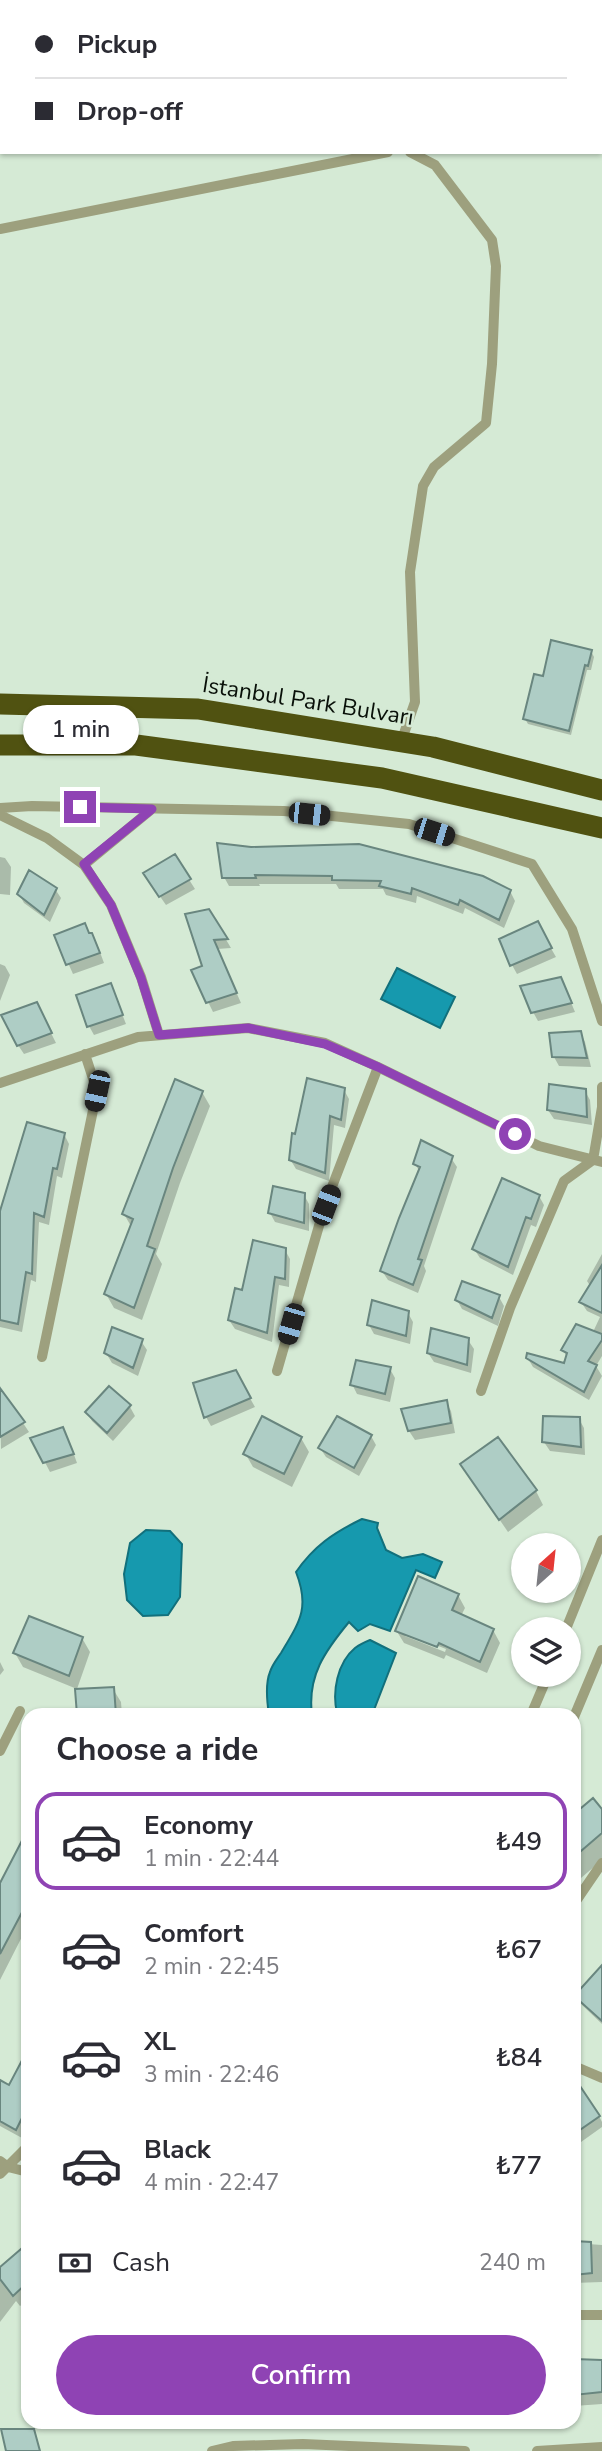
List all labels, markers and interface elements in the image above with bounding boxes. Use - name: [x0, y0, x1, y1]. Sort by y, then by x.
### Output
- text: Pickup: [77, 27, 157, 62]
- text: Drop-off: [77, 94, 183, 129]
- street label: İstanbul Park Bulvarı: [200, 669, 416, 733]
- callout: 1 min: [22, 706, 138, 754]
- text: 1 min: [52, 714, 110, 745]
- route end: [64, 791, 96, 823]
- car: [288, 801, 331, 827]
- car: [411, 816, 458, 848]
- car: [83, 1068, 112, 1114]
- route start: [499, 1118, 531, 1150]
- car: [309, 1182, 344, 1228]
- car: [276, 1301, 307, 1347]
- north arrow: [511, 1533, 581, 1603]
- map controls: [511, 1533, 581, 1687]
- button: layers: [511, 1617, 581, 1687]
- text: Choose a ride: [56, 1728, 258, 1771]
- text: Economy: [144, 1808, 253, 1843]
- icon: car: [60, 1810, 123, 1873]
- text: ₺49: [495, 1824, 542, 1859]
- text: 1 min · 22:44: [144, 1843, 279, 1874]
- text: Comfort: [144, 1916, 244, 1951]
- icon: car: [60, 1918, 123, 1981]
- text: ₺67: [495, 1932, 542, 1967]
- text: 2 min · 22:45: [144, 1951, 279, 1982]
- text: XL: [144, 2024, 176, 2059]
- icon: car: [60, 2026, 123, 2089]
- text: ₺84: [495, 2040, 542, 2075]
- text: 3 min · 22:46: [144, 2059, 279, 2090]
- text: Black: [144, 2132, 211, 2167]
- icon: car: [60, 2134, 123, 2197]
- text: ₺77: [495, 2148, 542, 2183]
- text: 4 min · 22:47: [144, 2167, 279, 2198]
- icon: cash: [56, 2244, 94, 2282]
- text: Cash: [112, 2245, 170, 2280]
- text: 240 m: [479, 2247, 546, 2278]
- button: Confirm: [56, 2335, 546, 2415]

